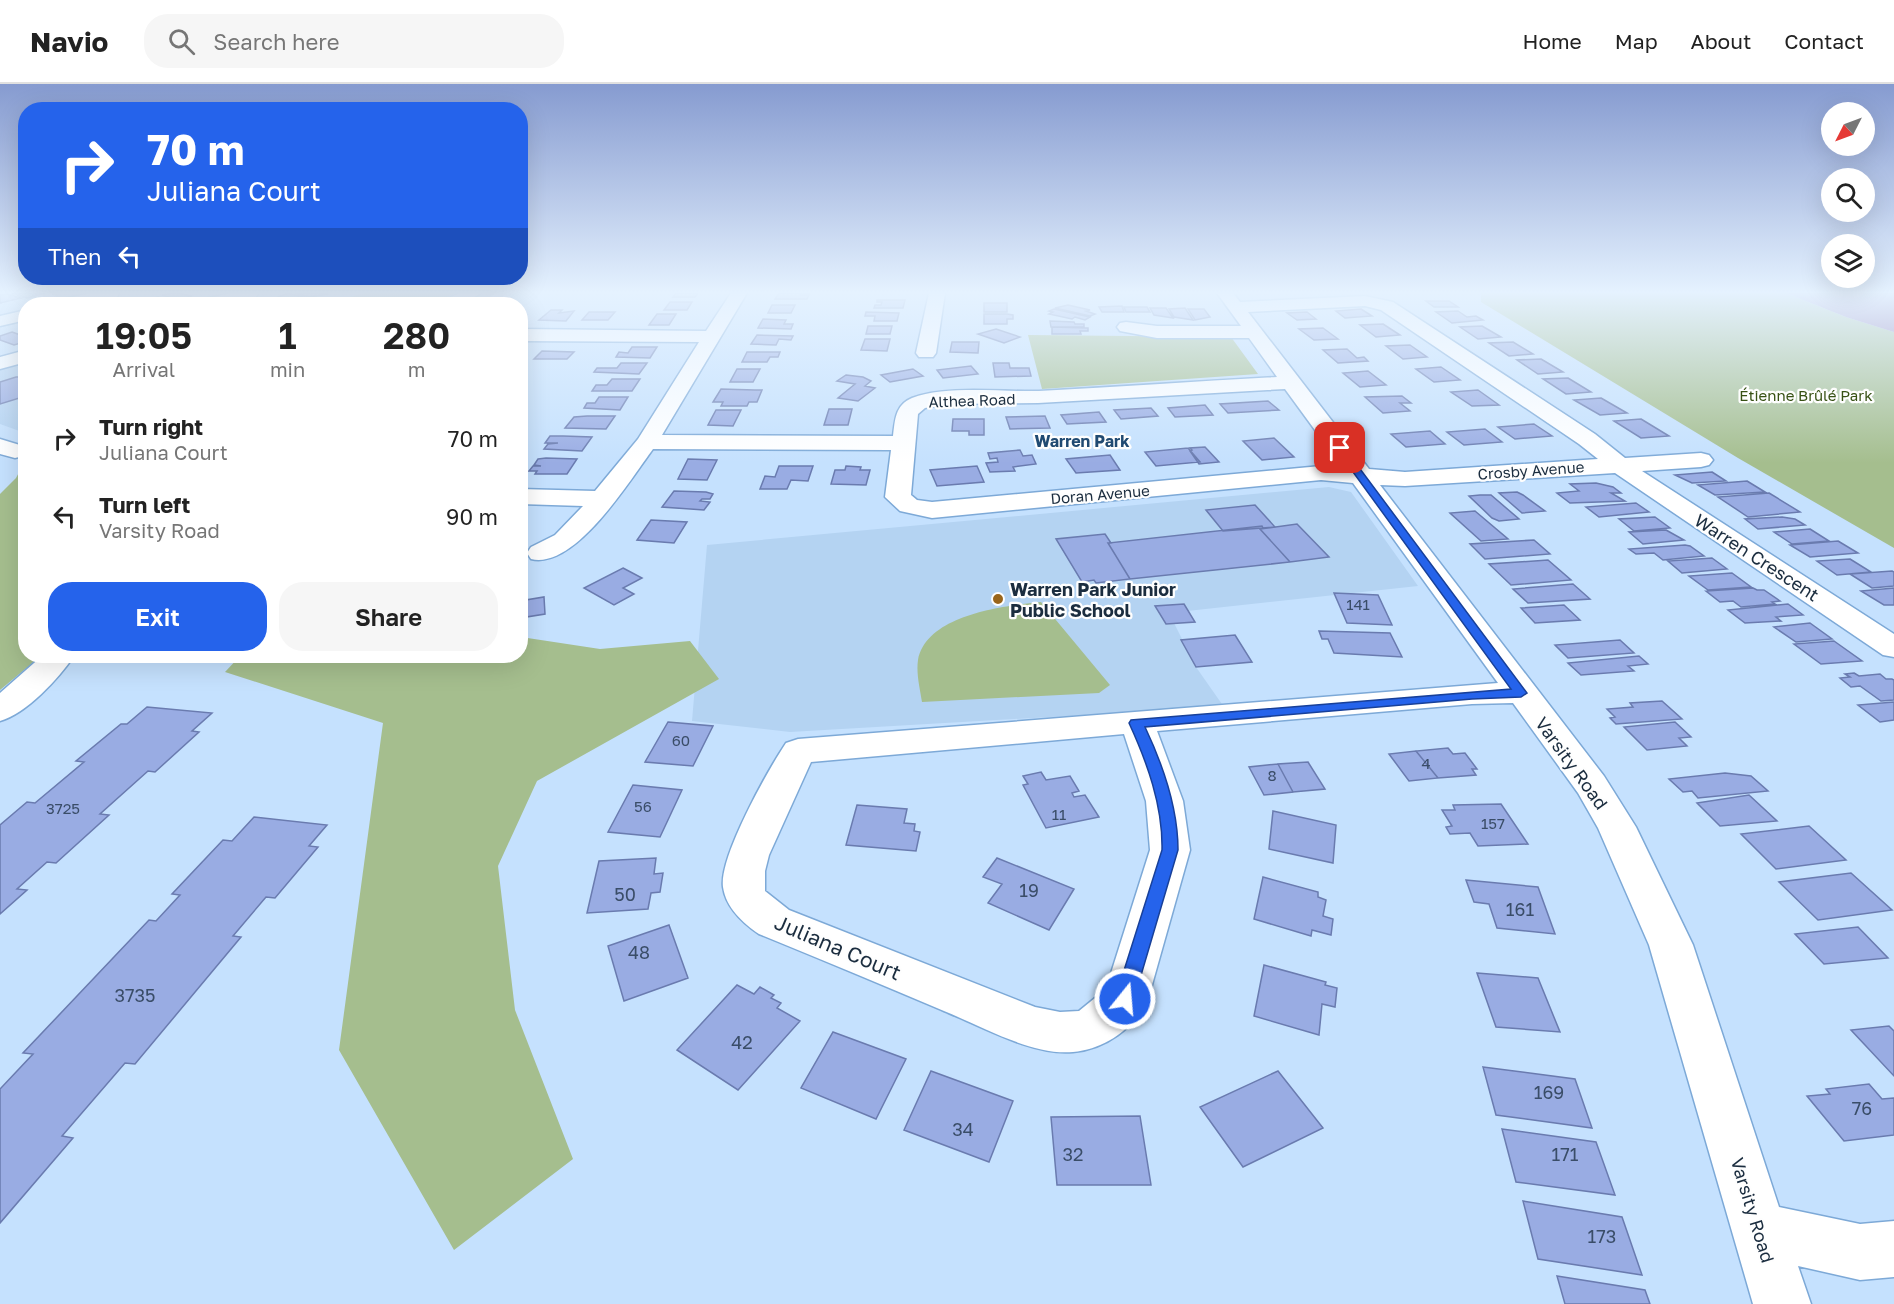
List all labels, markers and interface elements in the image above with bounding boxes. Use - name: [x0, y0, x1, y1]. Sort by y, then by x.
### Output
- search box: [144, 14, 564, 68]
- text: Navio: [30, 25, 108, 58]
- icon: search: [165, 25, 198, 58]
- text: Search here: [213, 28, 339, 55]
- text: Home: [1522, 28, 1582, 54]
- text: Map: [1615, 28, 1658, 54]
- text: About: [1691, 28, 1751, 54]
- text: Contact: [1784, 28, 1864, 54]
- north arrow: [1821, 102, 1875, 156]
- map controls: [1821, 102, 1875, 288]
- text: 70 m: [147, 124, 244, 174]
- icon: right: [48, 126, 126, 204]
- button: search: [1821, 168, 1875, 222]
- text: Juliana Court: [147, 175, 321, 207]
- button: layers: [1821, 234, 1875, 288]
- icon: left: [113, 240, 146, 273]
- text: Then: [48, 243, 101, 270]
- text: 19:05: [96, 314, 192, 357]
- text: 1: [278, 314, 297, 357]
- text: 280: [383, 314, 450, 357]
- text: Arrival: [113, 357, 175, 381]
- text: min: [270, 357, 305, 381]
- text: m: [408, 357, 425, 381]
- park label: Étienne Brûlé Park: [1739, 386, 1873, 404]
- street label: Althea Road: [928, 389, 1016, 411]
- text: Turn right: [99, 413, 203, 440]
- icon: right: [48, 422, 81, 455]
- pin: [1314, 422, 1365, 473]
- text: 70 m: [448, 425, 498, 452]
- district label: Warren Park: [1034, 431, 1130, 451]
- icon: arrive: [1323, 431, 1356, 464]
- text: Juliana Court: [99, 440, 228, 464]
- street label: Crosby Avenue: [1477, 457, 1585, 483]
- street label: Doran Avenue: [1050, 481, 1151, 507]
- text: Turn left: [99, 491, 190, 518]
- icon: left: [48, 500, 81, 533]
- text: 90 m: [446, 503, 498, 530]
- street label: Warren Crescent: [1691, 509, 1823, 605]
- text: Varsity Road: [99, 518, 220, 542]
- place label: Warren Park Junior Public School: [1010, 578, 1176, 621]
- button: Exit: [48, 582, 267, 651]
- button: Share: [279, 582, 498, 651]
- marker: Warren Park Junior Public School: [991, 592, 1005, 606]
- house number: 141: [1346, 595, 1370, 613]
- street label: Varsity Road: [1531, 713, 1613, 813]
- house number: 60: [672, 731, 690, 749]
- house number: 4: [1421, 754, 1431, 772]
- house number: 8: [1267, 766, 1277, 784]
- house number: 56: [634, 797, 652, 815]
- house number: 3725: [46, 799, 80, 817]
- house number: 11: [1052, 805, 1066, 823]
- house number: 157: [1481, 814, 1505, 832]
- house number: 19: [1019, 879, 1039, 901]
- house number: 50: [614, 883, 636, 905]
- house number: 161: [1506, 898, 1534, 920]
- street label: Juliana Court: [771, 909, 905, 985]
- house number: 48: [628, 941, 650, 963]
- position arrow: [1093, 967, 1157, 1031]
- house number: 3735: [114, 984, 156, 1006]
- house number: 42: [731, 1031, 753, 1053]
- house number: 169: [1534, 1081, 1564, 1103]
- house number: 76: [1852, 1097, 1872, 1119]
- house number: 34: [952, 1118, 974, 1140]
- house number: 32: [1063, 1143, 1083, 1165]
- house number: 171: [1552, 1143, 1579, 1165]
- street label: Varsity Road: [1727, 1155, 1779, 1265]
- house number: 173: [1588, 1225, 1616, 1247]

